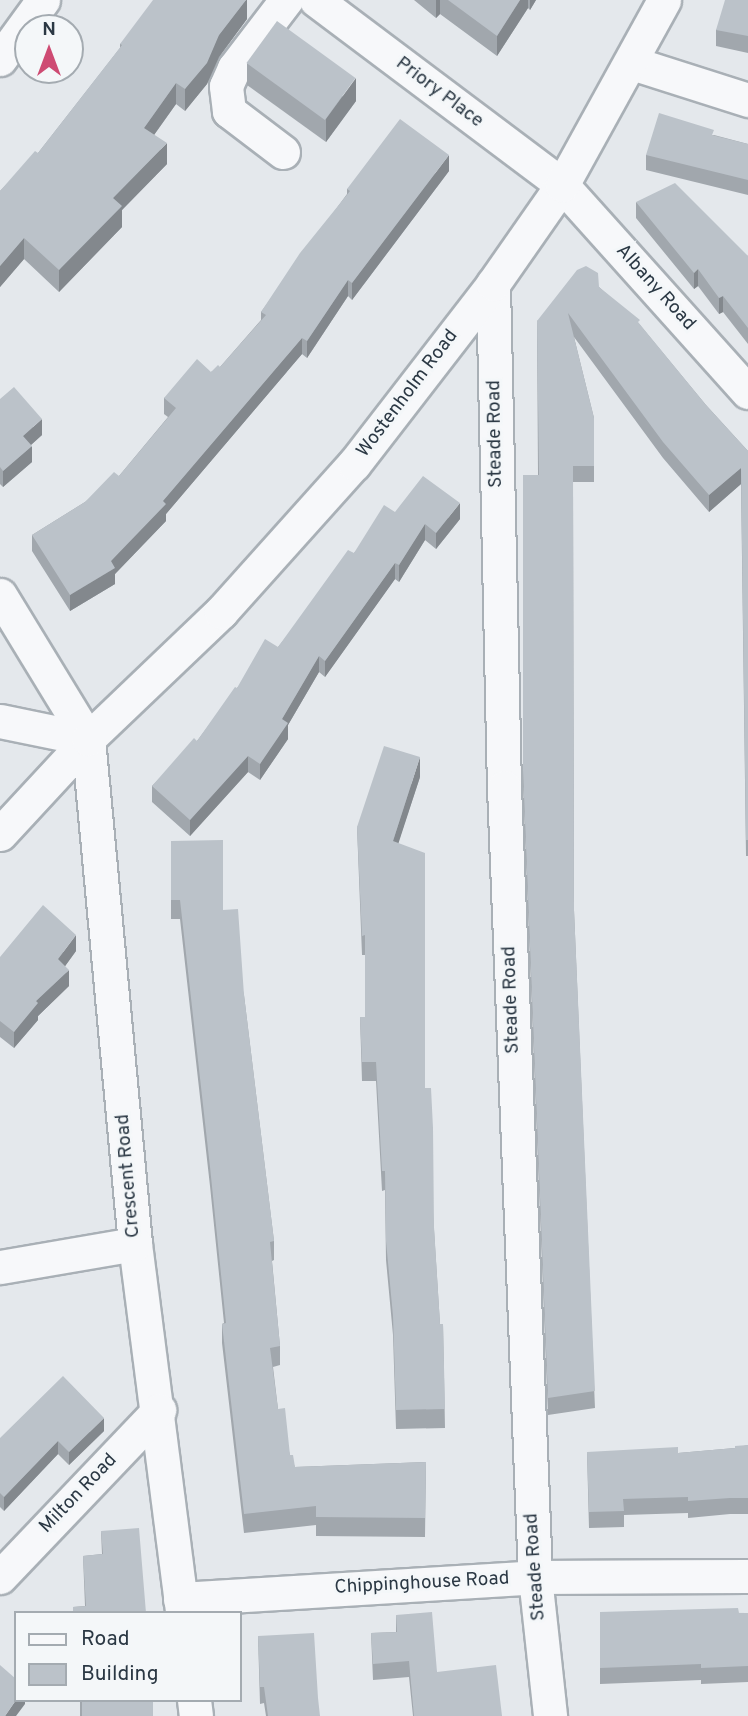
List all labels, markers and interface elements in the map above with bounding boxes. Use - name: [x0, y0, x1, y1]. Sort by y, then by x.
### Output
- north arrow: [14, 14, 84, 84]
- text: N: [42, 18, 56, 42]
- street label: Priory Place: [391, 53, 487, 133]
- street label: Albany Road: [610, 240, 700, 336]
- street label: Wostenholm Road: [353, 326, 463, 462]
- street label: Steade Road: [484, 380, 508, 488]
- street label: Steade Road: [499, 946, 525, 1054]
- street label: Crescent Road: [112, 1113, 146, 1239]
- street label: Milton Road: [35, 1449, 123, 1539]
- street label: Steade Road: [521, 1512, 551, 1622]
- street label: Chippinghouse Road: [334, 1568, 510, 1600]
- legend: [14, 1611, 242, 1702]
- text: Road: [81, 1626, 130, 1653]
- text: Building: [81, 1661, 159, 1688]

